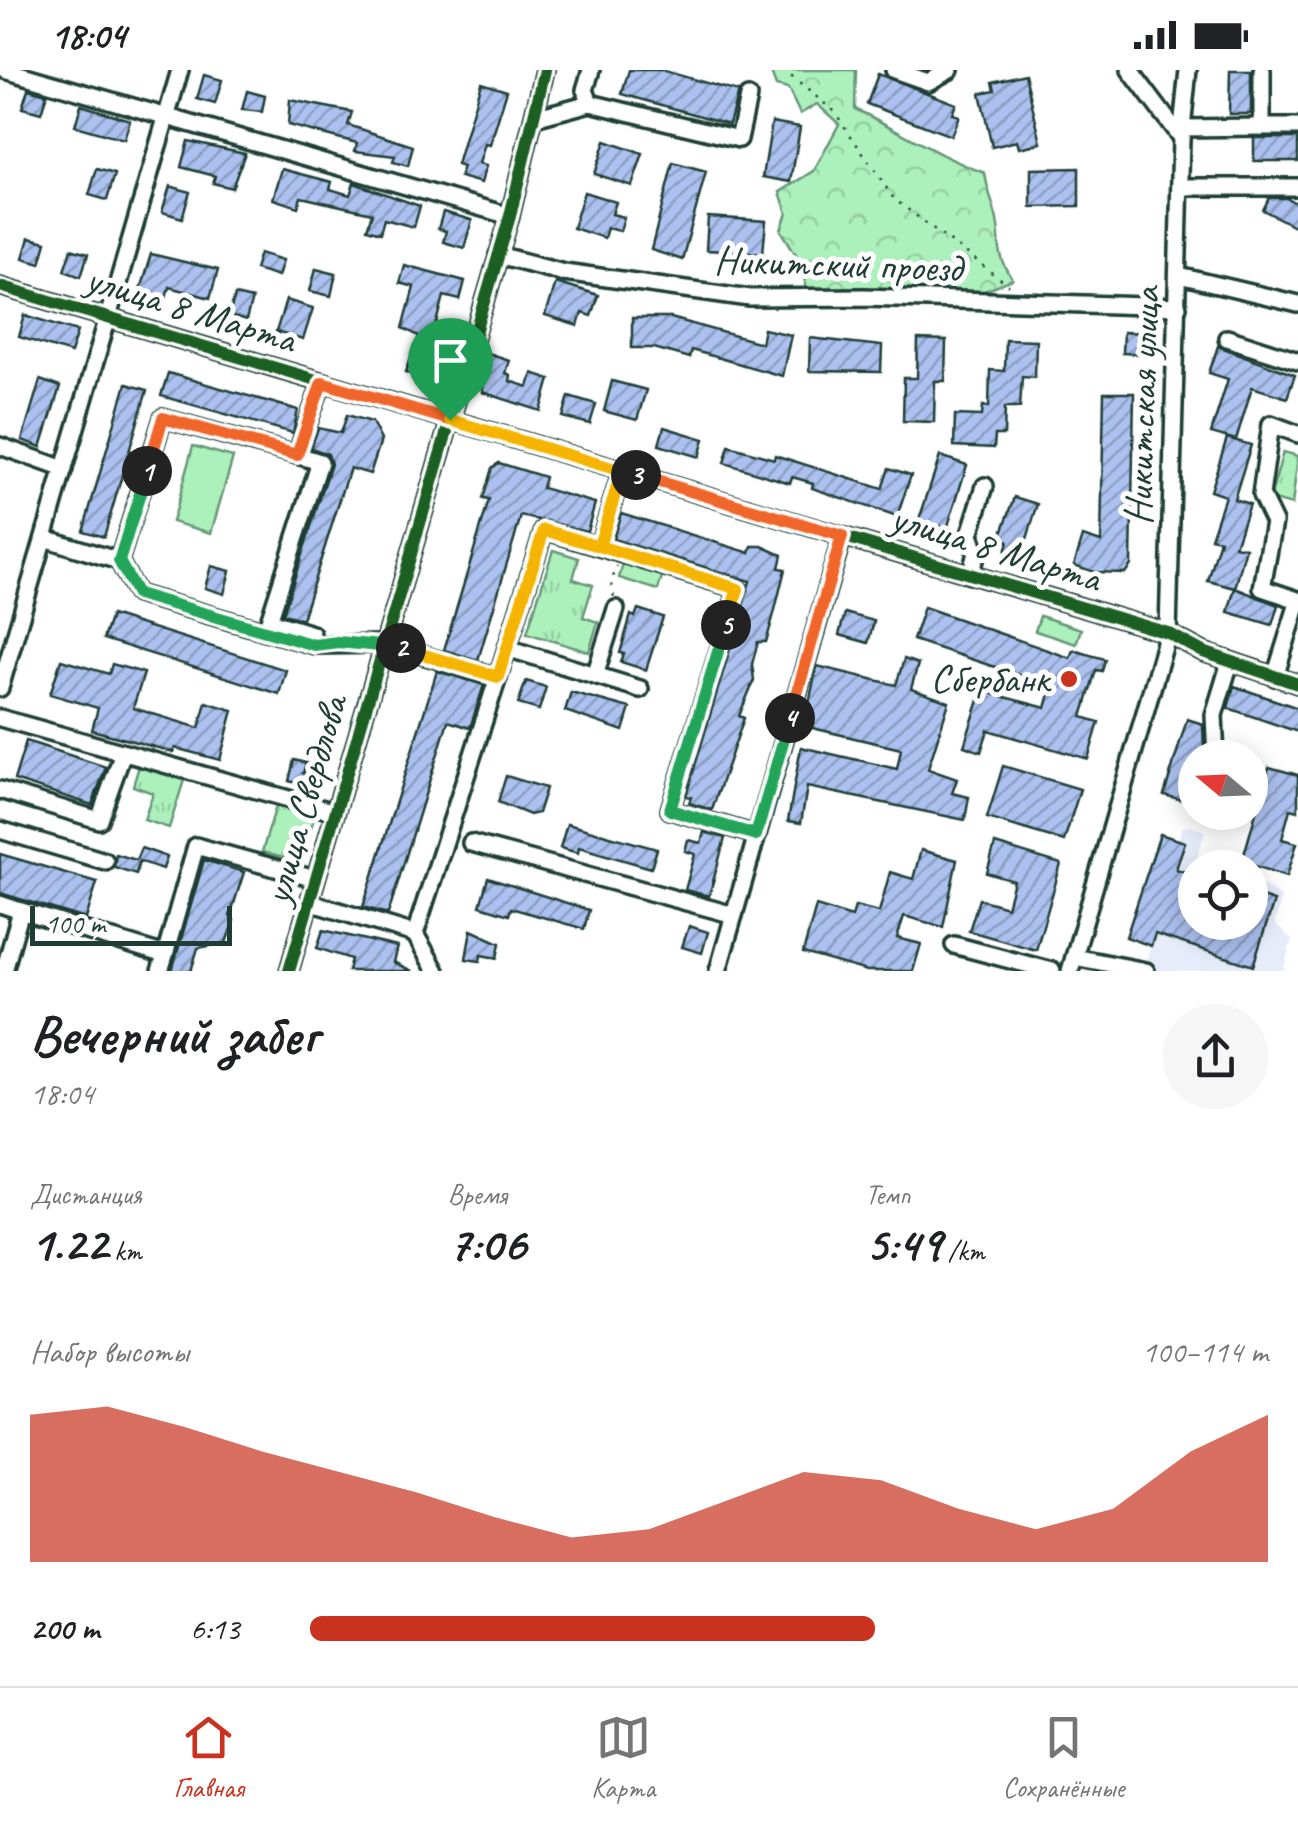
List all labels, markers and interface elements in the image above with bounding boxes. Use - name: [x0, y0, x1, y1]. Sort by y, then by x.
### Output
- text: 18:04: [50, 12, 126, 59]
- street label: Никитский проезд: [713, 235, 967, 293]
- street label: улица 8 Марта: [78, 253, 304, 365]
- street label: Никитская улица: [1113, 284, 1171, 526]
- pin: [408, 318, 493, 421]
- icon: arrive: [423, 333, 478, 388]
- pin: 1: [122, 446, 172, 496]
- pin: 3: [611, 450, 661, 500]
- text: 1: [141, 453, 153, 488]
- text: 3: [630, 457, 642, 492]
- street label: улица 8 Марта: [883, 492, 1109, 604]
- pin: 5: [701, 600, 751, 650]
- text: 5: [720, 607, 732, 642]
- pin: 2: [376, 623, 426, 673]
- text: 2: [395, 630, 407, 665]
- place label: Сбербанк: [931, 654, 1052, 704]
- marker: Сбербанк: [1058, 668, 1080, 690]
- street label: улица Свердлова: [251, 687, 360, 912]
- pin: 4: [765, 693, 815, 743]
- text: 4: [784, 700, 796, 735]
- north arrow: [1178, 740, 1268, 830]
- map controls: [1178, 740, 1268, 940]
- button: locate: [1178, 850, 1268, 940]
- scale bar: [30, 901, 232, 946]
- text: 100 m: [45, 906, 105, 941]
- text: Вечерний забег: [30, 1000, 318, 1070]
- button: share: [1163, 1004, 1268, 1109]
- text: 18:04: [30, 1073, 94, 1114]
- text: Дистанция: [30, 1177, 142, 1212]
- text: Время: [448, 1177, 507, 1212]
- text: Темп: [865, 1177, 910, 1212]
- text: 1.22: [30, 1212, 107, 1275]
- text: 7:06: [448, 1212, 526, 1275]
- text: 5:49: [865, 1212, 941, 1275]
- text: km: [107, 1233, 142, 1268]
- text: /km: [941, 1233, 985, 1268]
- text: Набор высоты: [30, 1331, 189, 1372]
- text: 100–114 m: [1142, 1331, 1268, 1372]
- text: 200 m: [30, 1608, 99, 1649]
- text: 6:13: [190, 1608, 240, 1649]
- tab: Главная: [174, 1710, 244, 1805]
- tab: Карта: [591, 1710, 655, 1805]
- tab: Сохранённые: [1003, 1710, 1124, 1805]

